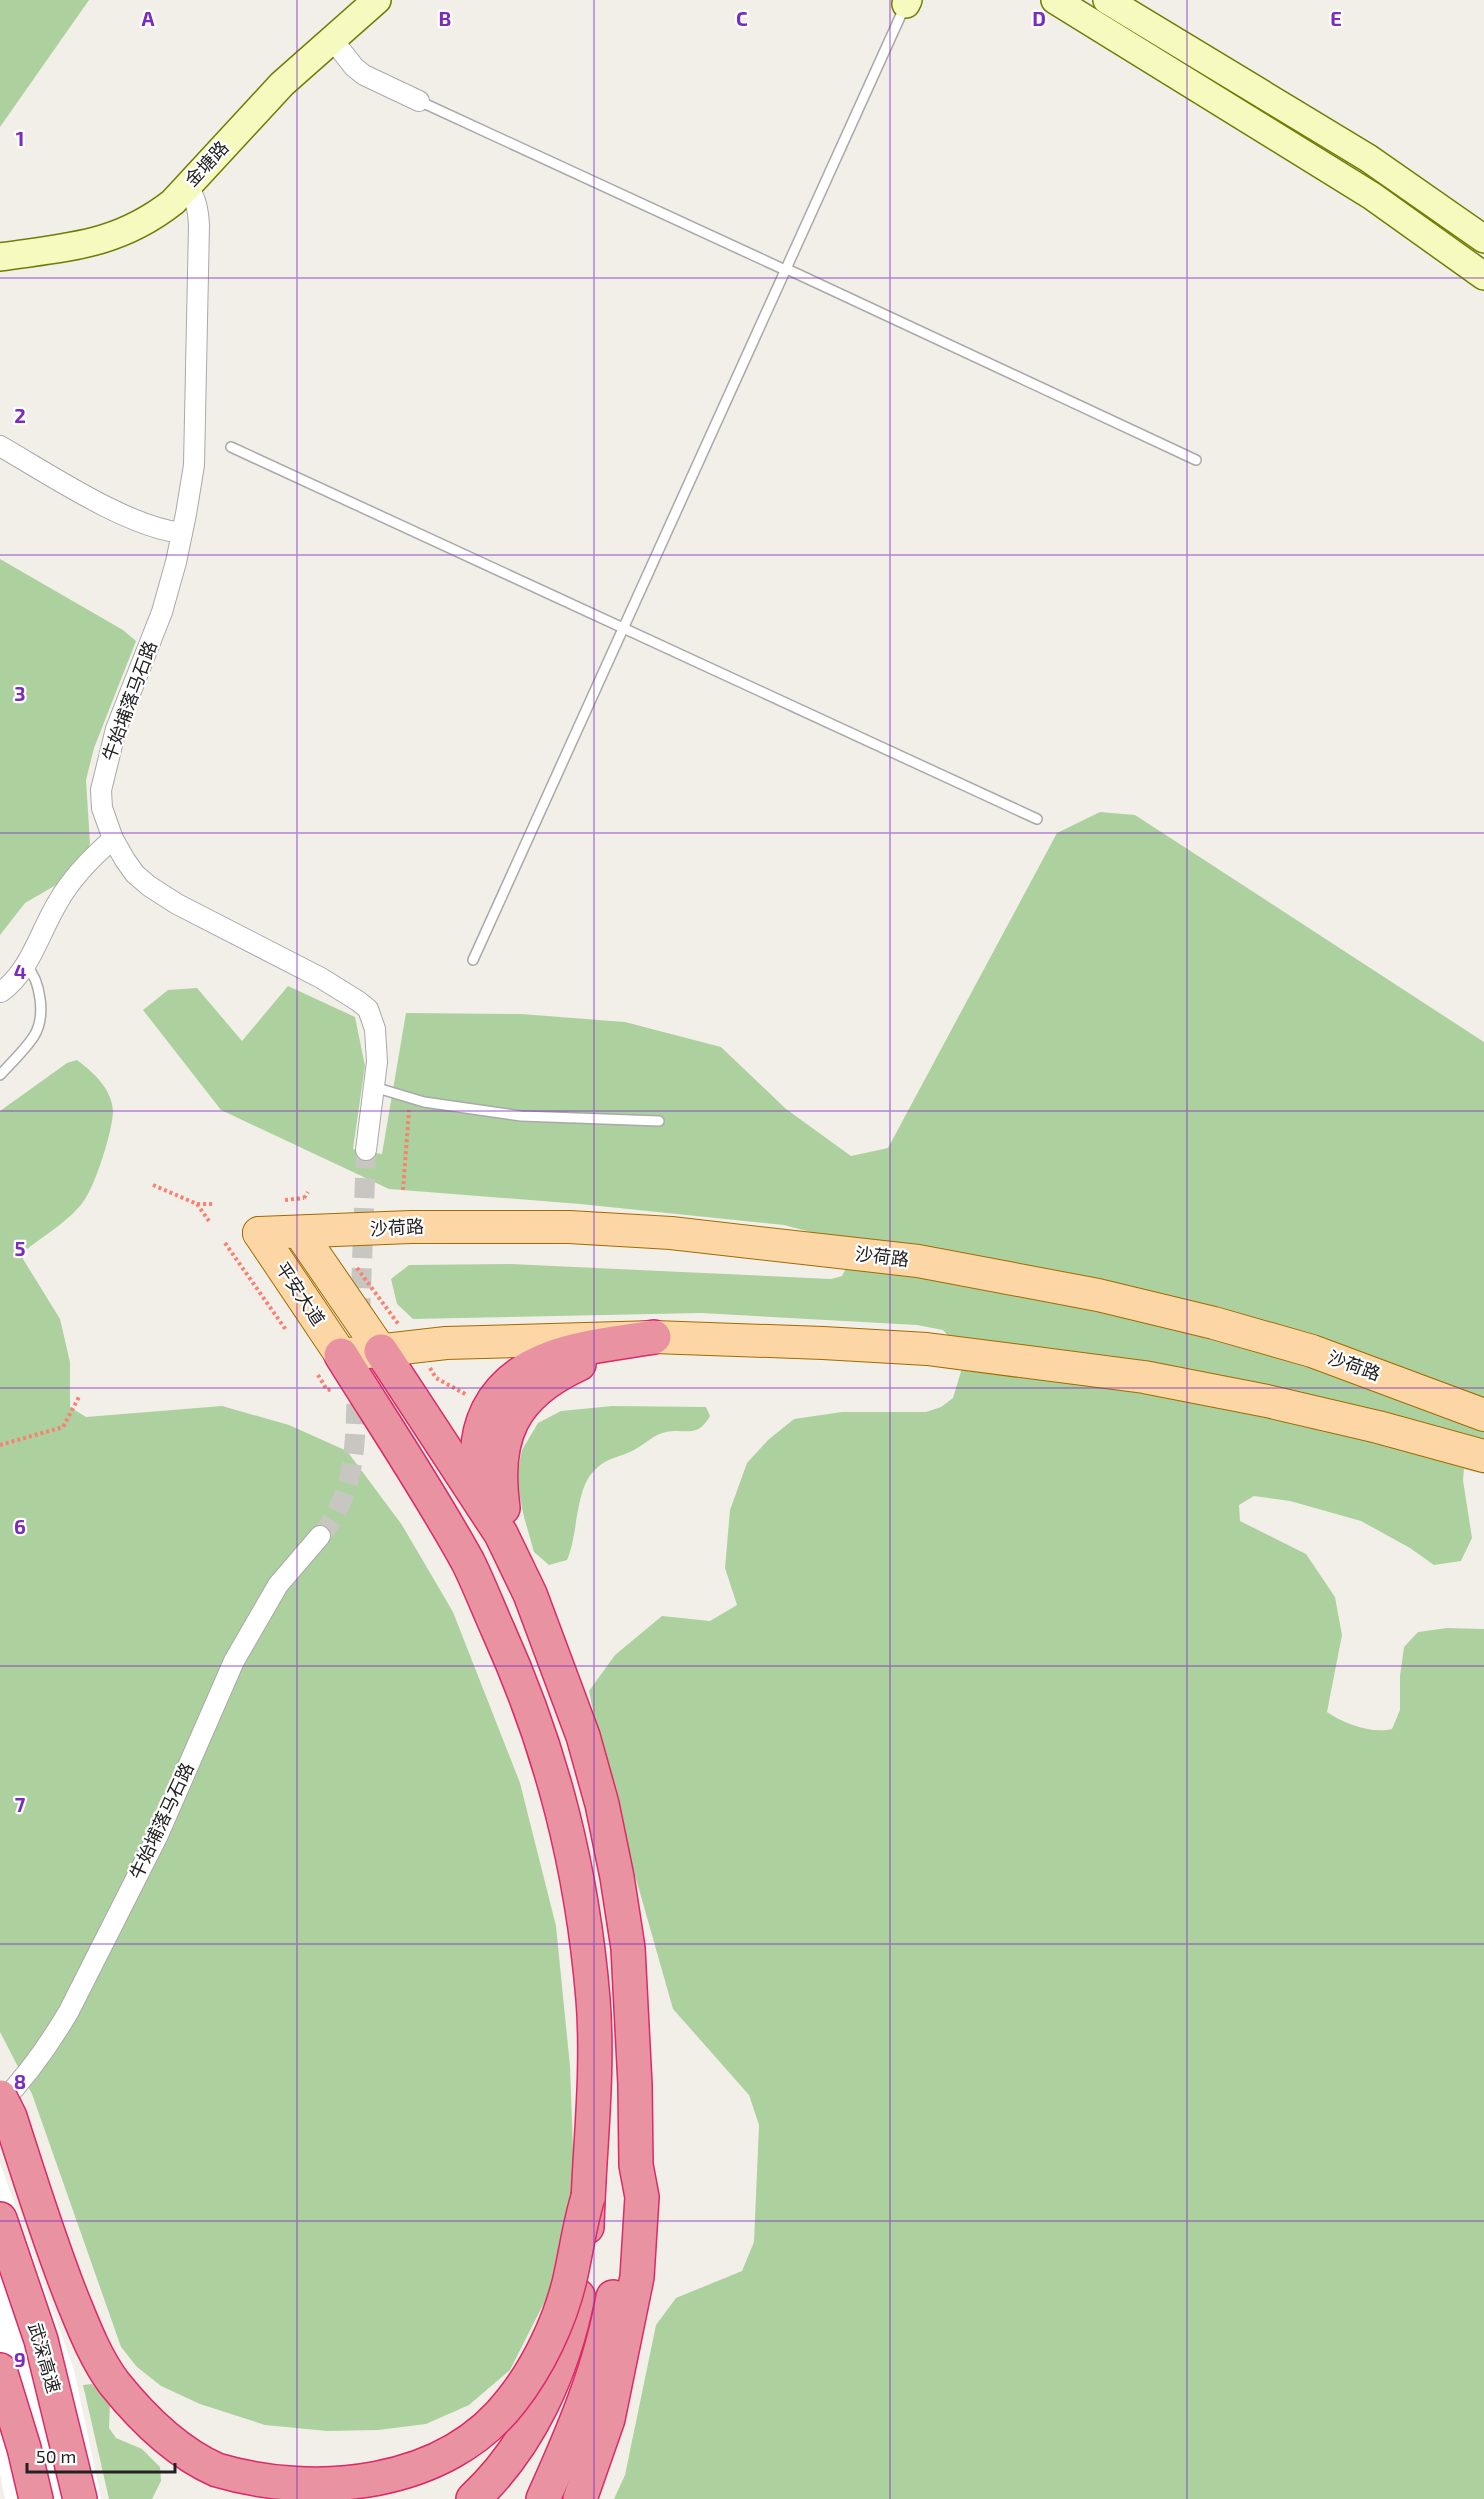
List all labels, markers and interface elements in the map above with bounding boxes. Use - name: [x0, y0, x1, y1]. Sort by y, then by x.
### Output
- text: A: [141, 6, 155, 30]
- text: B: [439, 6, 451, 30]
- text: C: [736, 6, 748, 30]
- text: D: [1032, 6, 1046, 30]
- text: E: [1330, 6, 1342, 30]
- text: 1: [16, 126, 24, 150]
- street label: 金塘路: [180, 136, 233, 191]
- text: 2: [14, 403, 26, 427]
- street label: 牛始埔落马石路: [97, 638, 161, 764]
- text: 3: [14, 681, 26, 705]
- text: 4: [14, 959, 27, 983]
- street label: 沙荷路: [369, 1215, 424, 1239]
- text: 5: [14, 1236, 26, 1260]
- street label: 沙荷路: [854, 1242, 910, 1270]
- street label: 平安大道: [272, 1257, 330, 1329]
- street label: 沙荷路: [1325, 1345, 1383, 1385]
- text: 6: [14, 1514, 26, 1538]
- street label: 牛始埔落马石路: [124, 1759, 198, 1882]
- text: 7: [15, 1792, 26, 1816]
- text: 8: [14, 2069, 26, 2093]
- street label: 武深高速: [24, 2320, 65, 2395]
- text: 9: [14, 2347, 26, 2371]
- scale bar: [27, 2436, 176, 2474]
- text: 50 m: [36, 2445, 76, 2467]

